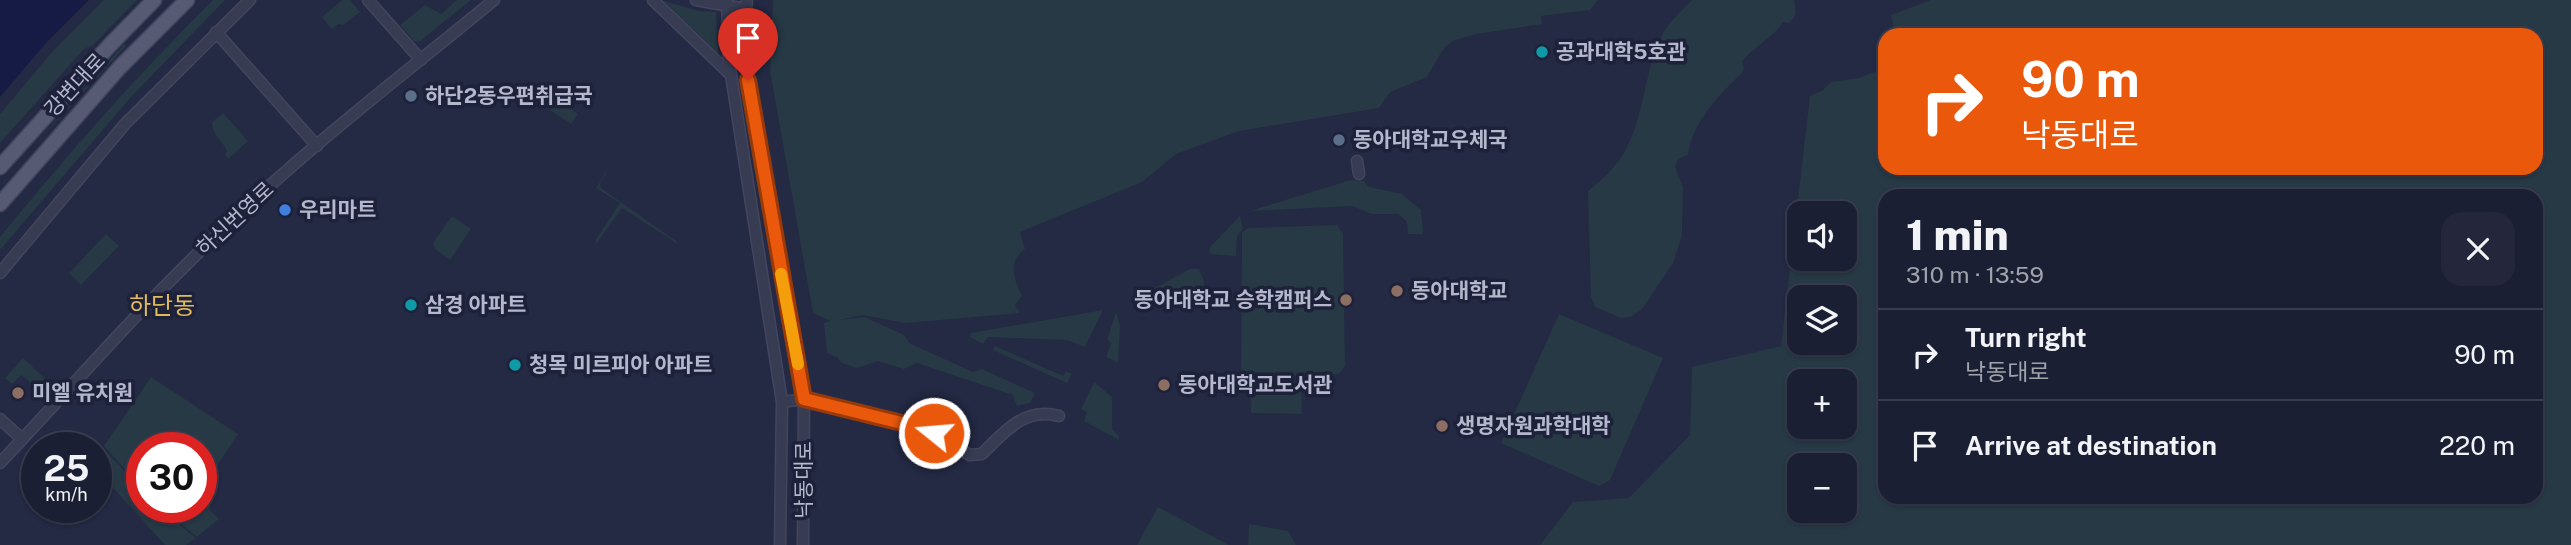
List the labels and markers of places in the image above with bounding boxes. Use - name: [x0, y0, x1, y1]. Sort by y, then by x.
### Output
- pin: [718, 8, 778, 80]
- place label: 공과대학5호관: [1556, 39, 1686, 64]
- marker: 공과대학5호관: [1534, 44, 1550, 60]
- place label: 하단2동우편취급국: [425, 83, 593, 108]
- marker: 하단2동우편취급국: [403, 88, 419, 104]
- place label: 동아대학교우체국: [1353, 127, 1508, 152]
- marker: 동아대학교우체국: [1331, 132, 1347, 148]
- place label: 우리마트: [299, 197, 376, 222]
- marker: 우리마트: [277, 202, 293, 218]
- place label: 동아대학교: [1411, 278, 1508, 303]
- marker: 동아대학교: [1389, 283, 1405, 299]
- place label: 동아대학교 승학캠퍼스: [1134, 287, 1332, 312]
- place label: 삼경 아파트: [425, 292, 526, 317]
- marker: 동아대학교 승학캠퍼스: [1338, 292, 1354, 308]
- marker: 삼경 아파트: [403, 297, 419, 313]
- place label: 청목 미르피아 아파트: [529, 352, 712, 377]
- marker: 청목 미르피아 아파트: [507, 357, 523, 373]
- place label: 동아대학교도서관: [1178, 372, 1333, 397]
- marker: 동아대학교도서관: [1156, 377, 1172, 393]
- place label: 미엘 유치원: [32, 380, 133, 405]
- marker: 미엘 유치원: [10, 385, 26, 401]
- place label: 생명자원과학대학: [1456, 413, 1611, 438]
- marker: 생명자원과학대학: [1434, 418, 1450, 434]

